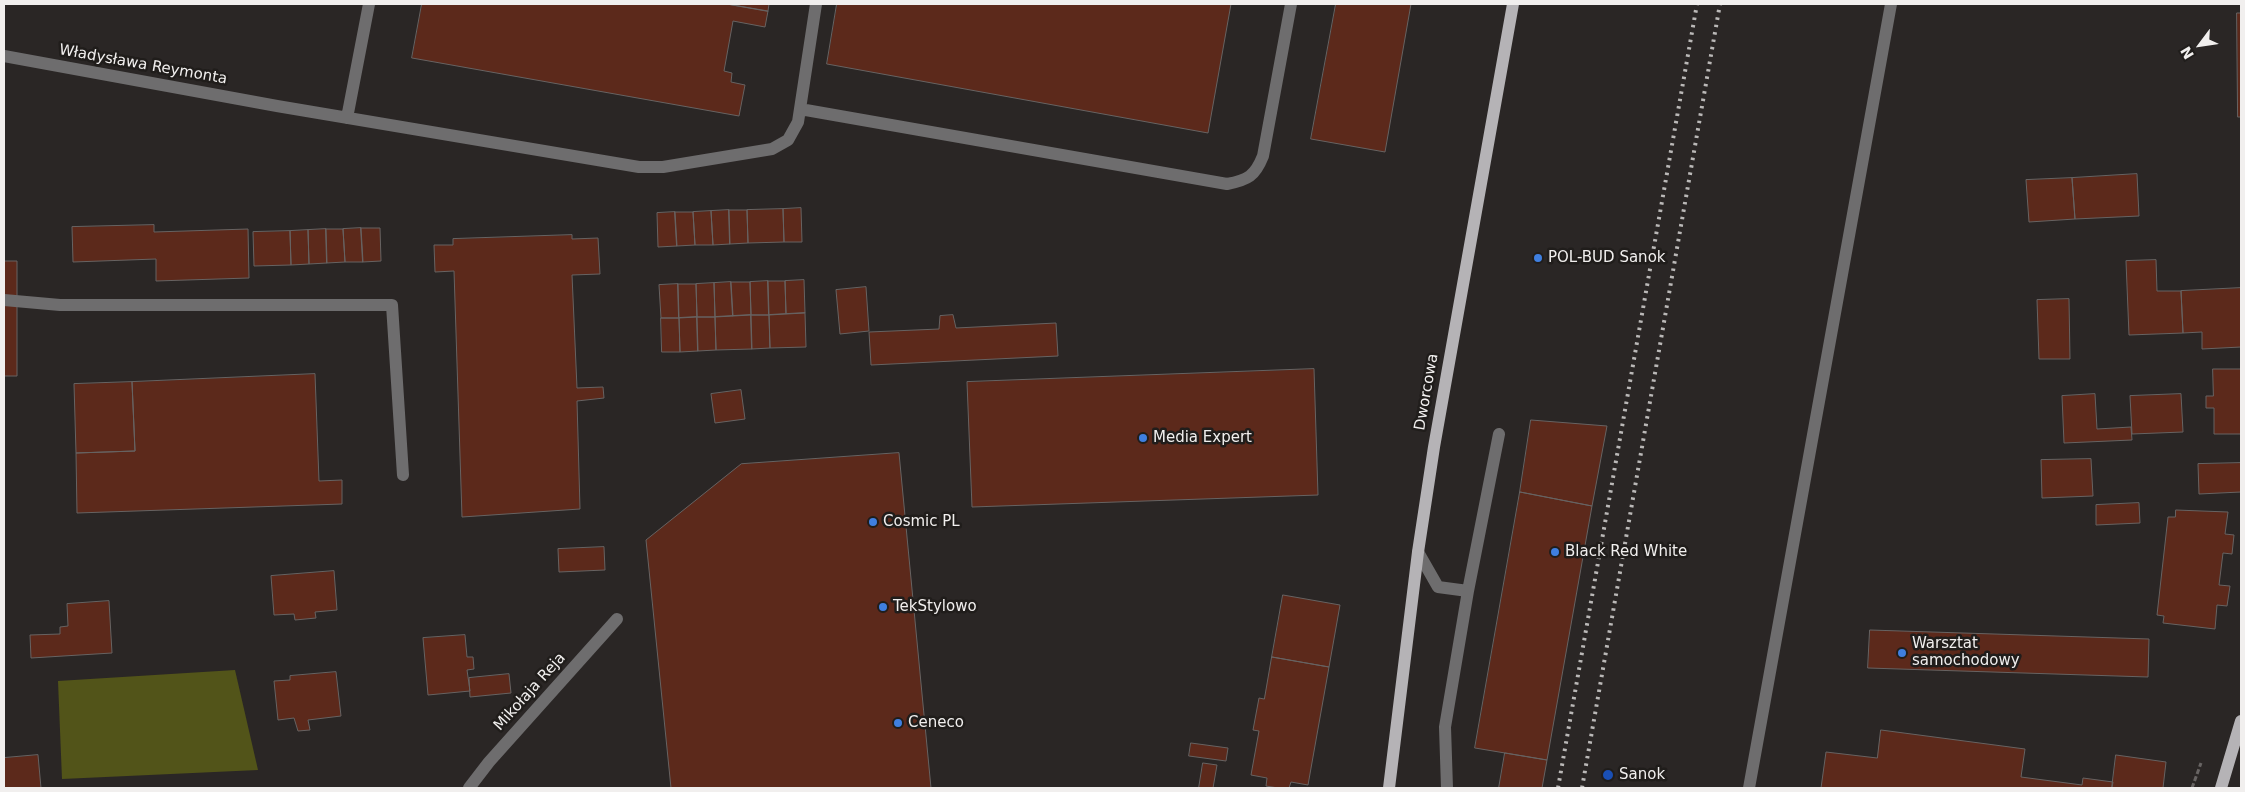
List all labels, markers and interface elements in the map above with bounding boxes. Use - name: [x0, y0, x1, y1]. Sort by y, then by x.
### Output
- north arrow: [2175, 20, 2225, 70]
- street label: Władysława Reymonta: [58, 41, 228, 89]
- text: N: [2177, 44, 2197, 62]
- place label: POL-BUD Sanok: [1548, 249, 1665, 267]
- marker: POL-BUD Sanok: [1532, 252, 1544, 264]
- street label: Dworcowa: [1411, 352, 1443, 432]
- place label: Media Expert: [1153, 429, 1252, 447]
- marker: Media Expert: [1137, 432, 1149, 444]
- place label: Cosmic PL: [883, 513, 960, 531]
- marker: Cosmic PL: [867, 516, 879, 528]
- place label: Black Red White: [1565, 543, 1687, 561]
- marker: Black Red White: [1549, 546, 1561, 558]
- place label: TekStylowo: [893, 598, 977, 616]
- marker: TekStylowo: [877, 601, 889, 613]
- place label: Warsztat samochodowy: [1912, 635, 2020, 670]
- marker: Warsztat samochodowy: [1896, 647, 1908, 659]
- street label: Mikołaja Reja: [490, 649, 570, 735]
- place label: Ceneco: [908, 714, 964, 732]
- marker: Ceneco: [892, 717, 904, 729]
- place label: Sanok: [1619, 766, 1665, 784]
- marker: Sanok: [1601, 768, 1615, 782]

